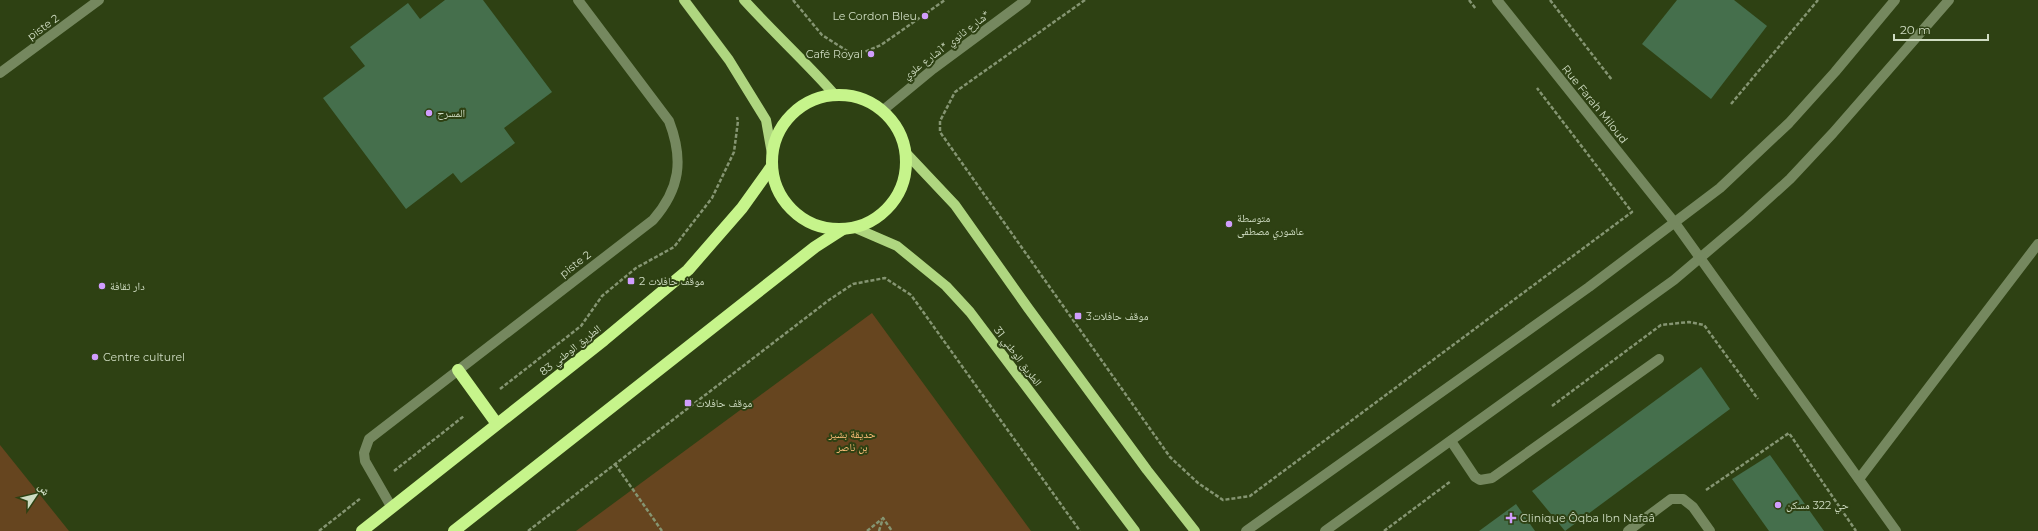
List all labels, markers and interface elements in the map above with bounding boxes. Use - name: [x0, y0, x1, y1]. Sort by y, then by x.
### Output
- street label: شارع ثانوي *1شارع علوي*: [900, 8, 993, 84]
- place label: Le Cordon Bleu: [832, 9, 917, 23]
- street label: piste 2: [24, 11, 62, 43]
- marker: Le Cordon Bleu: [920, 11, 930, 21]
- scale bar: [1894, 16, 1988, 42]
- text: 20 m: [1900, 22, 1931, 37]
- place label: Café Royal: [806, 47, 863, 61]
- marker: Café Royal: [866, 49, 876, 59]
- street label: Rue Farah Miloud: [1559, 62, 1631, 146]
- place label: المسرح: [437, 106, 465, 120]
- marker: المسرح: [424, 108, 434, 118]
- place label: متوسطة عاشوري مصطفى: [1237, 211, 1304, 240]
- marker: متوسطة عاشوري مصطفى: [1224, 219, 1234, 229]
- street label: piste 2: [557, 247, 593, 281]
- place label: موقف حافلات 2: [639, 274, 704, 288]
- marker: موقف حافلات 2: [626, 276, 636, 286]
- place label: دار ثقافة: [110, 279, 145, 293]
- marker: دار ثقافة: [97, 281, 107, 291]
- place label: موقف حافلات3: [1086, 309, 1148, 323]
- marker: موقف حافلات3: [1073, 311, 1083, 321]
- street label: الطريق الوطني 83: [536, 322, 605, 380]
- street label: الطريق الوطني 31: [990, 323, 1045, 390]
- place label: Centre culturel: [103, 350, 185, 364]
- marker: Centre culturel: [90, 352, 100, 362]
- place label: موقف حافلات: [696, 396, 752, 410]
- marker: موقف حافلات: [683, 398, 693, 408]
- park label: حديقة بشير بن ناصر: [828, 427, 875, 454]
- north arrow: [16, 475, 56, 515]
- text: ش: [34, 480, 53, 499]
- place label: حي 322 مسكن: [1786, 498, 1849, 514]
- marker: حي 322 مسكن: [1773, 500, 1783, 510]
- place label: Clinique Ôqba Ibn Nafaâ: [1520, 511, 1655, 525]
- marker: Clinique Ôqba Ibn Nafaâ: [1505, 512, 1517, 524]

